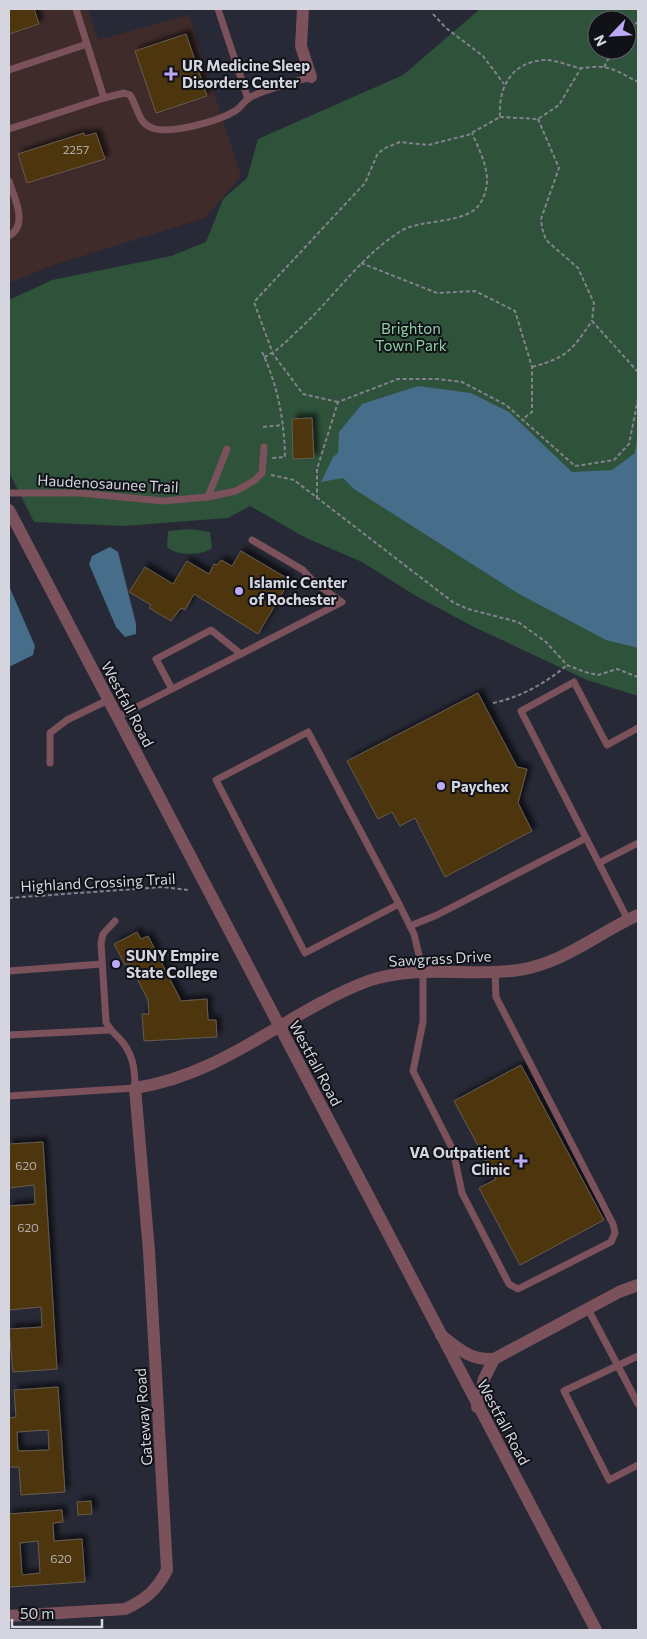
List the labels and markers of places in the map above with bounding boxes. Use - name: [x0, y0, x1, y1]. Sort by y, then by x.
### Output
- place label: UR Medicine Sleep Disorders Center: [182, 56, 310, 91]
- marker: UR Medicine Sleep Disorders Center: [164, 67, 178, 81]
- place label: Islamic Center of Rochester: [249, 573, 347, 608]
- marker: Islamic Center of Rochester: [233, 585, 245, 597]
- place label: Paychex: [451, 777, 509, 795]
- marker: Paychex: [435, 780, 447, 792]
- place label: SUNY Empire State College: [126, 946, 219, 981]
- marker: SUNY Empire State College: [110, 958, 122, 970]
- place label: VA Outpatient Clinic: [410, 1143, 510, 1178]
- marker: VA Outpatient Clinic: [514, 1154, 528, 1168]

